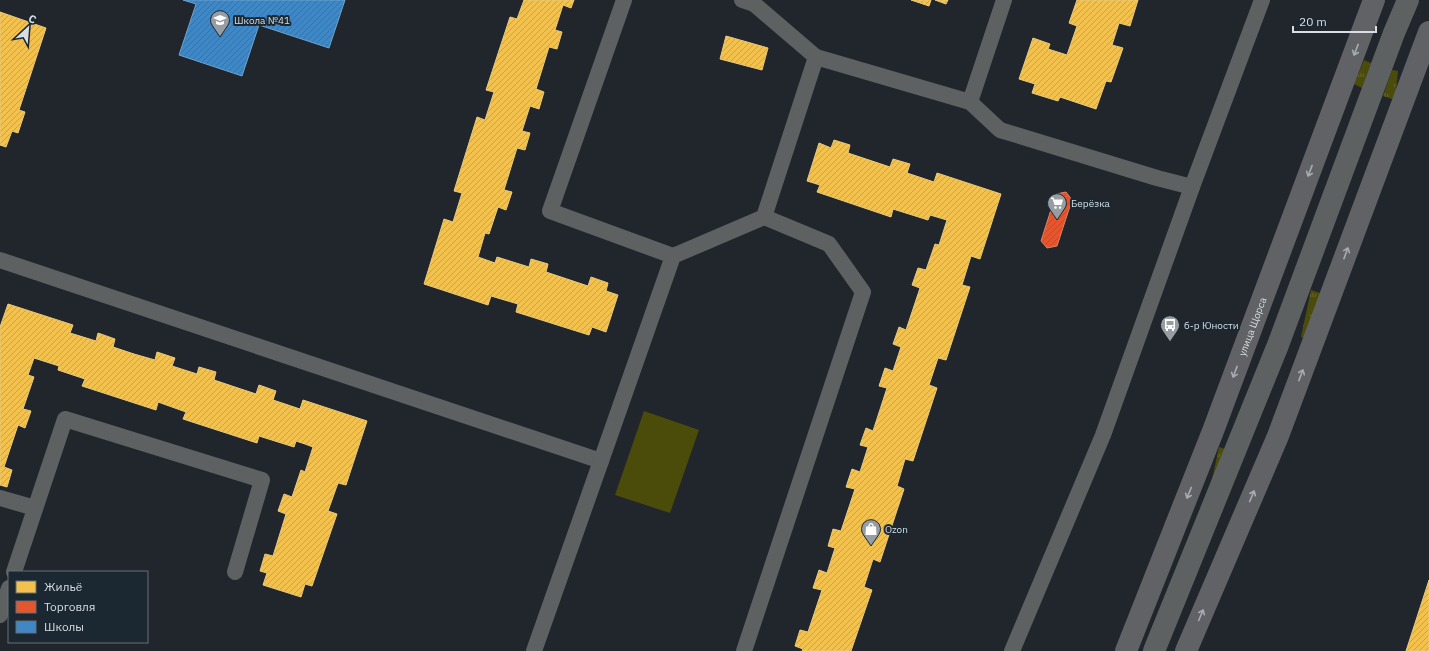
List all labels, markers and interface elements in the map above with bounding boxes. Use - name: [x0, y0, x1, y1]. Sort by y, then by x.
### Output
- north arrow: [8, 8, 48, 48]
- scale bar: [1293, 8, 1376, 34]
- school or university icon: Школа №41: [209, 9, 231, 37]
- text: С: [26, 11, 39, 27]
- place label: Школа №41: [234, 14, 290, 27]
- text: 20 m: [1299, 14, 1327, 29]
- one-way arrow: [1351, 43, 1359, 55]
- one-way arrow: [1306, 165, 1314, 177]
- supermarket icon: Берёзка: [1046, 192, 1068, 220]
- place label: Берёзка: [1071, 197, 1111, 210]
- one-way arrow: [1343, 248, 1351, 260]
- street label: улица Щорса: [1235, 295, 1269, 358]
- bus stop icon: б-р Юности: [1159, 314, 1181, 342]
- place label: б-р Юности: [1184, 319, 1239, 332]
- one-way arrow: [1231, 365, 1238, 378]
- one-way arrow: [1297, 370, 1305, 382]
- one-way arrow: [1184, 487, 1192, 499]
- one-way arrow: [1249, 490, 1257, 502]
- shop icon: Ozon: [860, 518, 882, 546]
- place label: Ozon: [885, 523, 908, 536]
- legend: [8, 571, 148, 643]
- text: Жильё: [44, 579, 83, 594]
- text: Торговля: [44, 599, 95, 614]
- one-way arrow: [1198, 610, 1205, 622]
- text: Школы: [44, 619, 84, 634]

